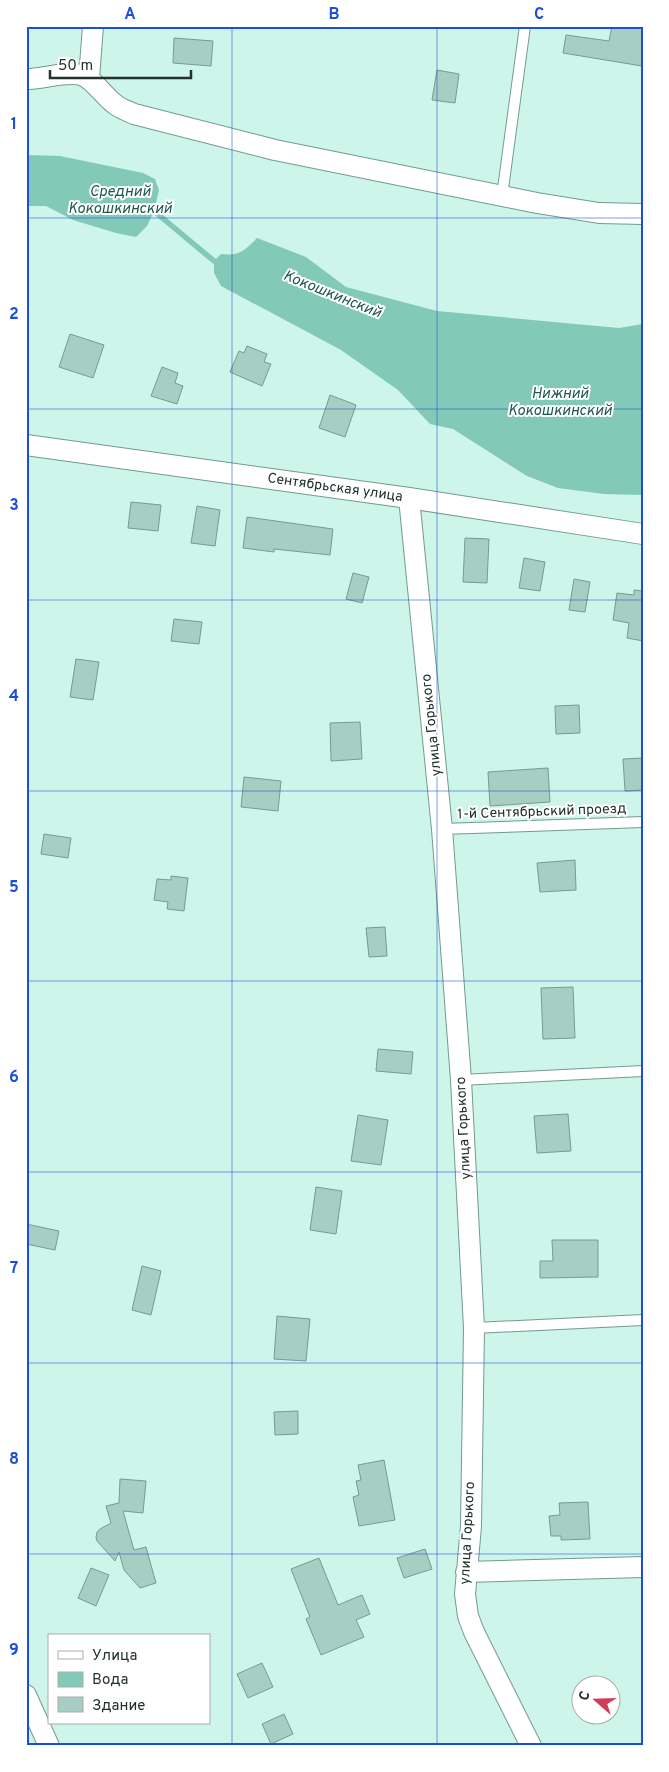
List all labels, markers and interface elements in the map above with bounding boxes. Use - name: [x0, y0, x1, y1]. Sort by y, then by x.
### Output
- text: A: [124, 5, 136, 25]
- text: B: [328, 5, 340, 25]
- text: C: [534, 5, 544, 25]
- scale bar: [50, 48, 191, 80]
- text: 50 m: [58, 57, 93, 76]
- text: 1: [11, 115, 17, 135]
- water label: Средний Кокошкинский: [68, 183, 173, 219]
- water label: Кокошкинский: [280, 267, 385, 324]
- text: 2: [9, 305, 19, 325]
- water label: Нижний Кокошкинский: [508, 385, 613, 421]
- street label: Сентябрьская улица: [266, 470, 404, 506]
- text: 3: [9, 496, 19, 516]
- street label: улица Горького: [418, 673, 446, 777]
- text: 4: [9, 687, 19, 707]
- street label: 1-й Сентябрьский проезд: [457, 801, 627, 823]
- text: 5: [9, 878, 19, 898]
- text: 6: [9, 1068, 19, 1088]
- street label: улица Горького: [453, 1076, 475, 1180]
- text: 7: [10, 1259, 18, 1279]
- text: 8: [9, 1450, 19, 1470]
- street label: улица Горького: [457, 1481, 479, 1585]
- legend: [48, 1634, 210, 1724]
- text: 9: [9, 1641, 19, 1661]
- text: Улица: [92, 1647, 137, 1666]
- text: Вода: [92, 1671, 128, 1690]
- north arrow: [572, 1674, 622, 1724]
- text: С: [576, 1689, 595, 1703]
- text: Здание: [92, 1697, 145, 1716]

